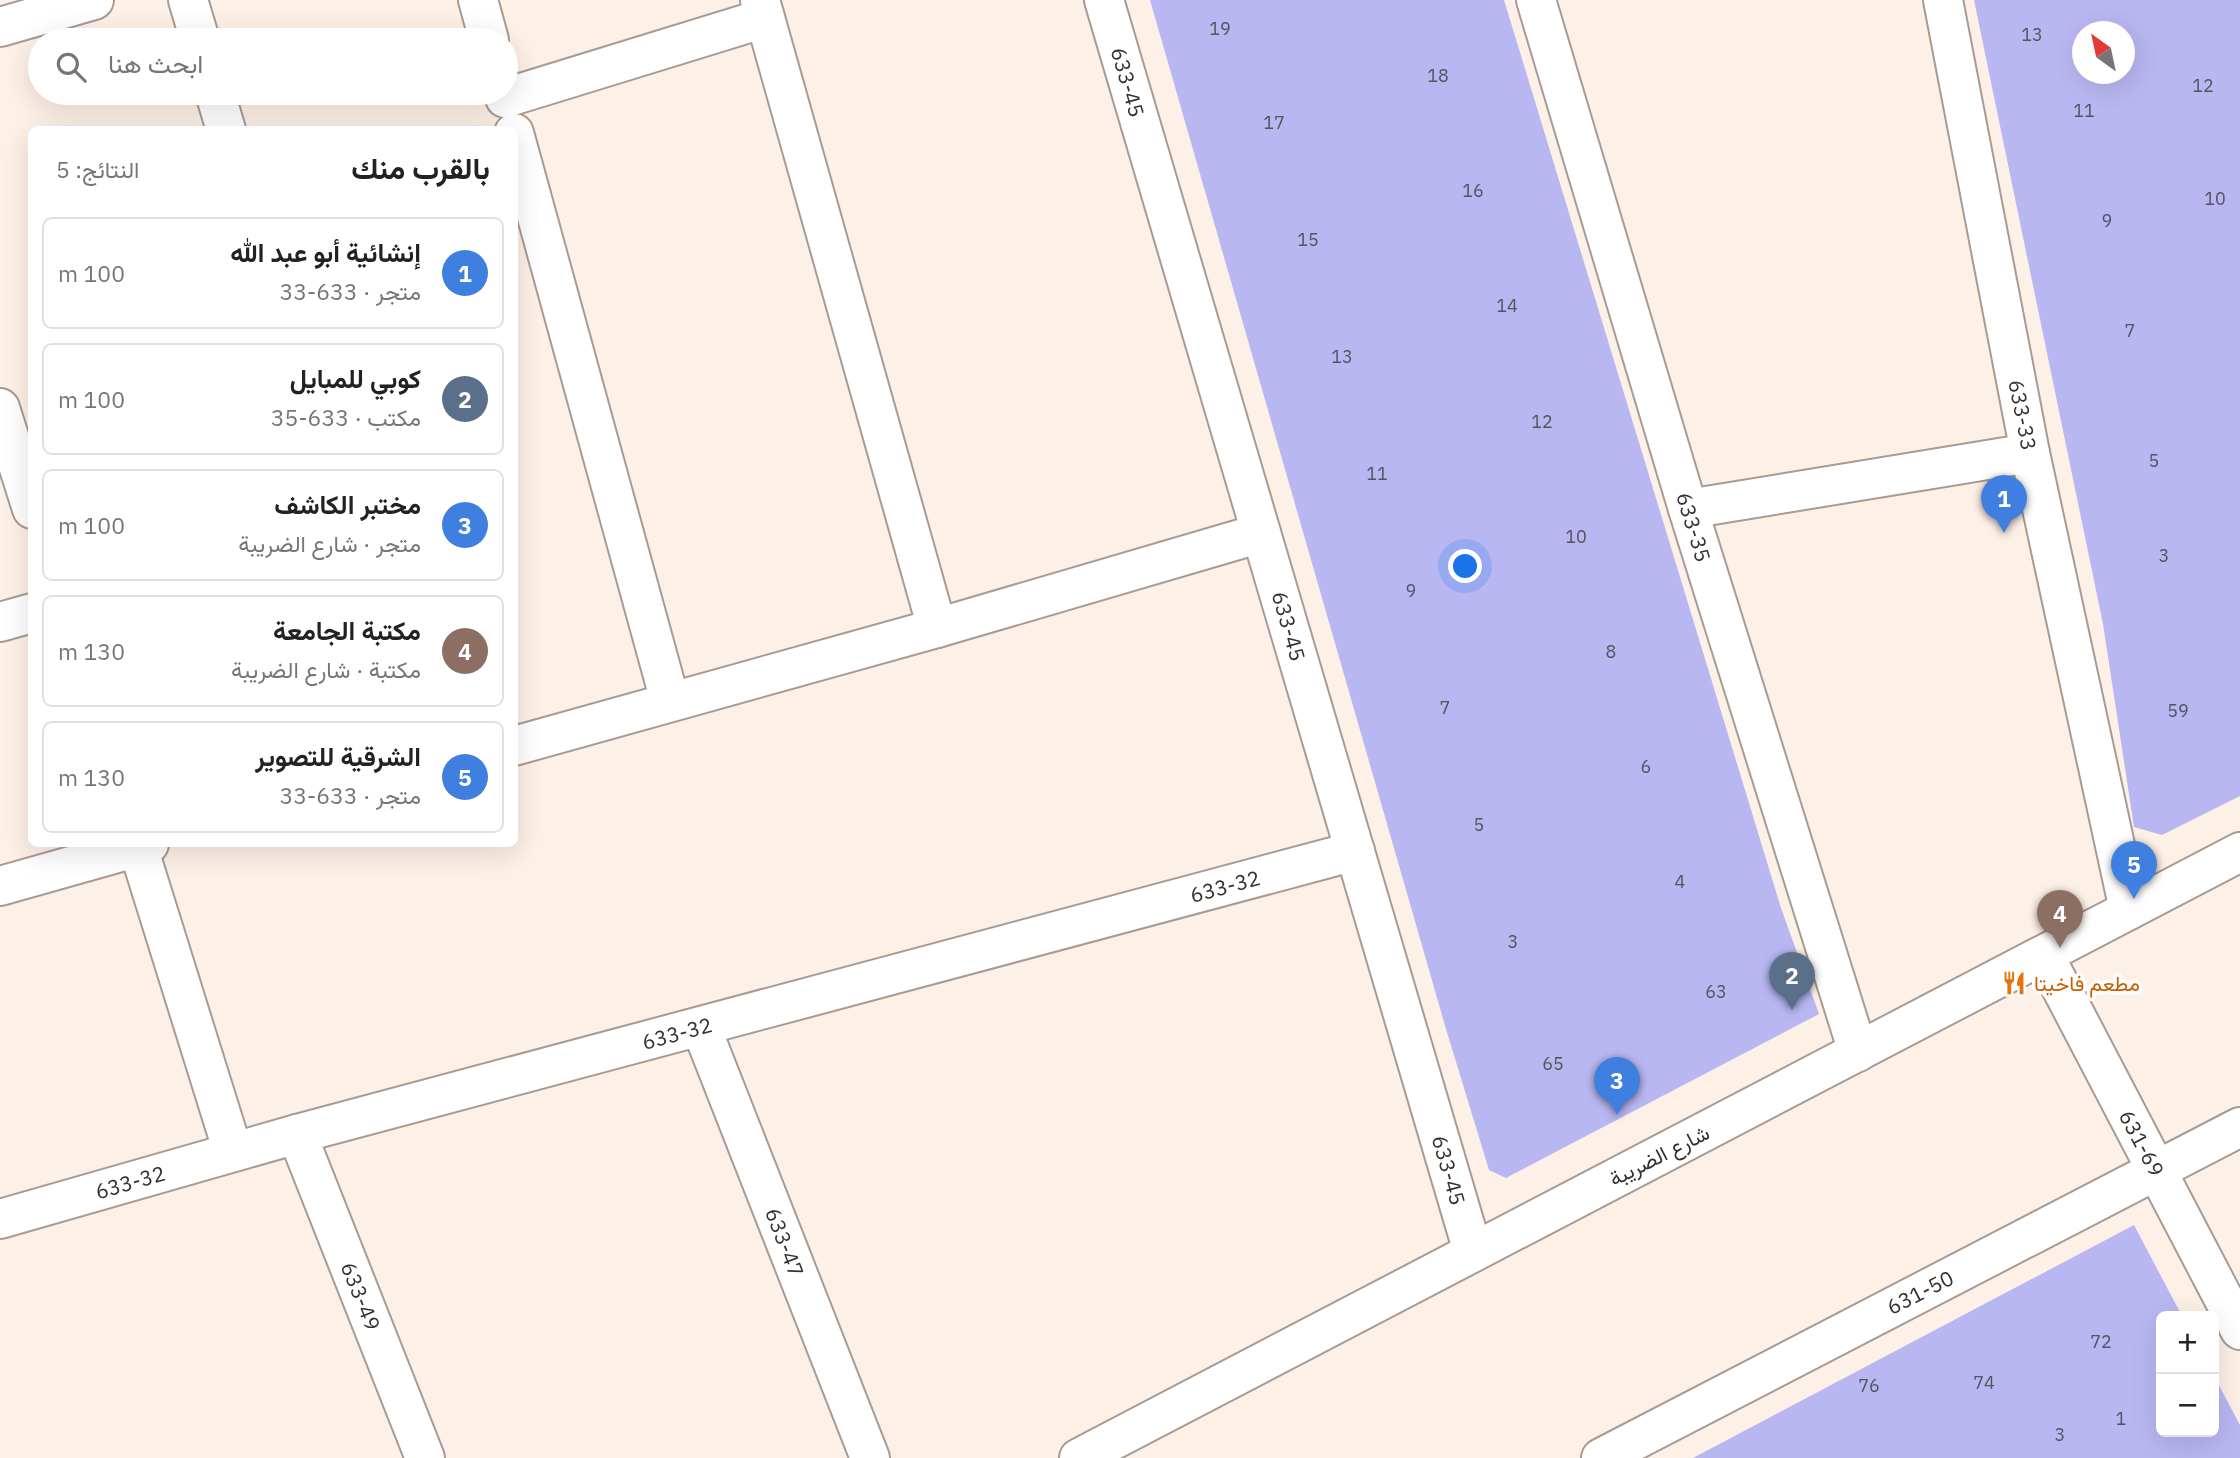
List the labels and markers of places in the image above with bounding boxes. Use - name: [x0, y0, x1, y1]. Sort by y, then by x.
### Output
- pin: 1: [1981, 475, 2027, 533]
- pin: 5: [2111, 841, 2157, 899]
- pin: 4: [2037, 890, 2083, 948]
- pin: 2: [1769, 952, 1815, 1010]
- restaurant icon: مطعم فاخيتا: [2000, 969, 2028, 997]
- place label: مطعم فاخيتا: [2034, 969, 2140, 998]
- pin: 3: [1594, 1057, 1640, 1115]

